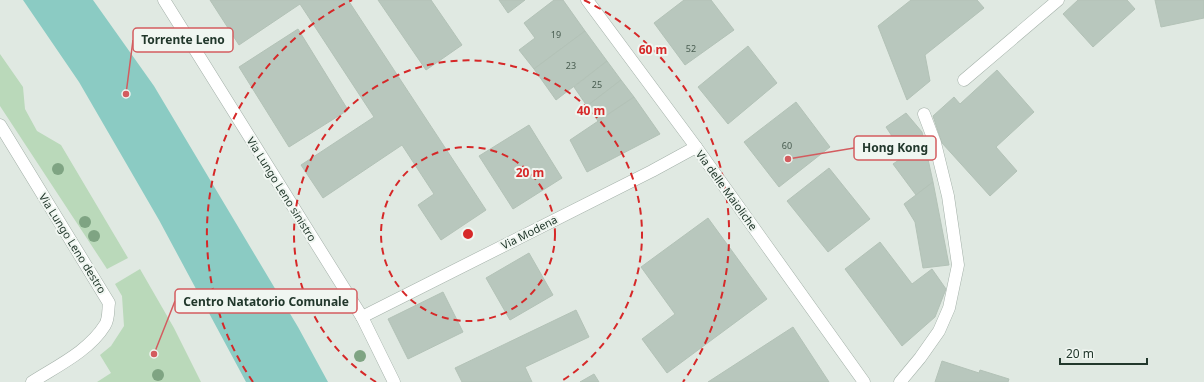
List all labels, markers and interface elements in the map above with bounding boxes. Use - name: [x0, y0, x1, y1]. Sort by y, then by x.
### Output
- callout: Torrente Leno: [133, 28, 233, 52]
- house number: 19: [551, 28, 561, 41]
- text: Torrente Leno: [141, 31, 225, 48]
- text: 60 m: [639, 41, 667, 58]
- house number: 52: [686, 42, 696, 55]
- house number: 23: [566, 59, 576, 72]
- house number: 25: [592, 78, 602, 91]
- text: 40 m: [577, 102, 605, 119]
- street label: Via Lungo Leno sinistro: [244, 134, 320, 244]
- callout: Hong Kong: [854, 136, 936, 160]
- house number: 60: [782, 139, 792, 152]
- text: Hong Kong: [862, 139, 928, 156]
- street label: Via delle Maioliche: [693, 147, 761, 233]
- text: 20 m: [516, 164, 544, 181]
- street label: Via Lungo Leno destro: [36, 190, 110, 296]
- street label: Via Modena: [498, 211, 560, 253]
- centre of rings: [461, 227, 475, 241]
- callout: Centro Natatorio Comunale: [175, 289, 357, 313]
- text: Centro Natatorio Comunale: [183, 293, 349, 310]
- scale bar: [1060, 340, 1147, 366]
- text: 20 m: [1066, 345, 1094, 362]

